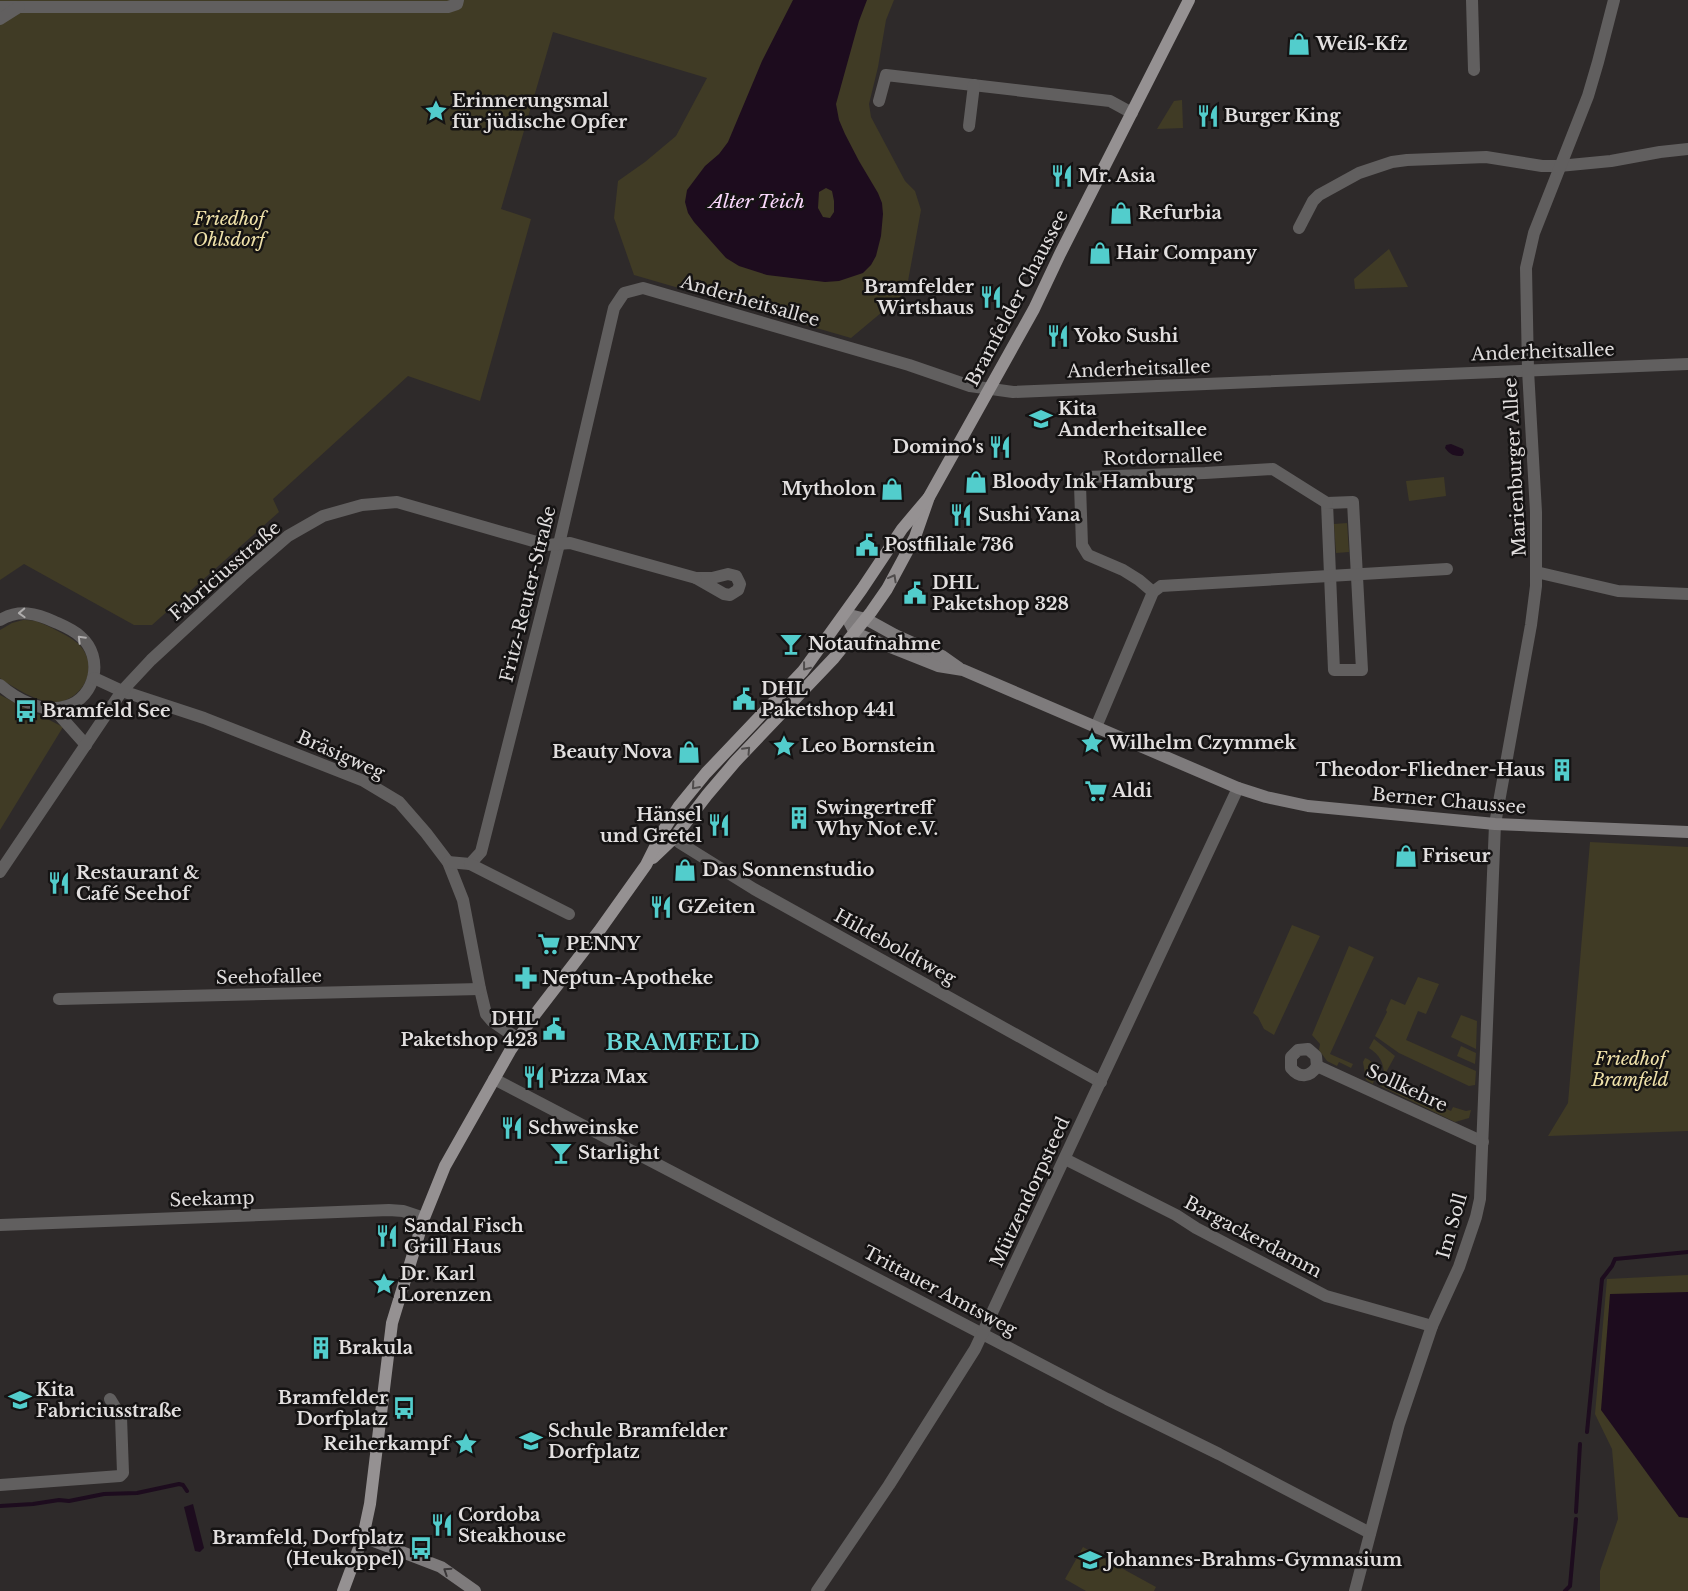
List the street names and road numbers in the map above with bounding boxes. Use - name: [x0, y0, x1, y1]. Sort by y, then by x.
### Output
- street label: Bramfelder Chaussee: [961, 206, 1073, 390]
- street label: Anderheitsallee: [677, 270, 822, 331]
- street label: Anderheitsallee: [1470, 339, 1615, 366]
- street label: Anderheitsallee: [1066, 356, 1211, 383]
- street label: Marienburger Allee: [1499, 377, 1531, 557]
- street label: Rotdornallee: [1103, 444, 1223, 470]
- street label: Fritz-Reuter-Straße: [495, 504, 561, 684]
- street label: Fabriciusstraße: [165, 517, 285, 625]
- street label: Bräsigweg: [294, 726, 388, 784]
- street label: Berner Chaussee: [1371, 783, 1527, 819]
- street label: Hildeboldtweg: [830, 905, 960, 990]
- street label: Seehofallee: [216, 965, 322, 989]
- street label: Sollkehre: [1363, 1060, 1451, 1116]
- street label: Mützendorpsteed: [986, 1113, 1074, 1271]
- street label: Seekamp: [169, 1187, 255, 1211]
- street label: Bargackerdamm: [1180, 1191, 1326, 1283]
- street label: Im Soll: [1432, 1191, 1472, 1261]
- street label: Trittauer Amtsweg: [860, 1241, 1021, 1341]

